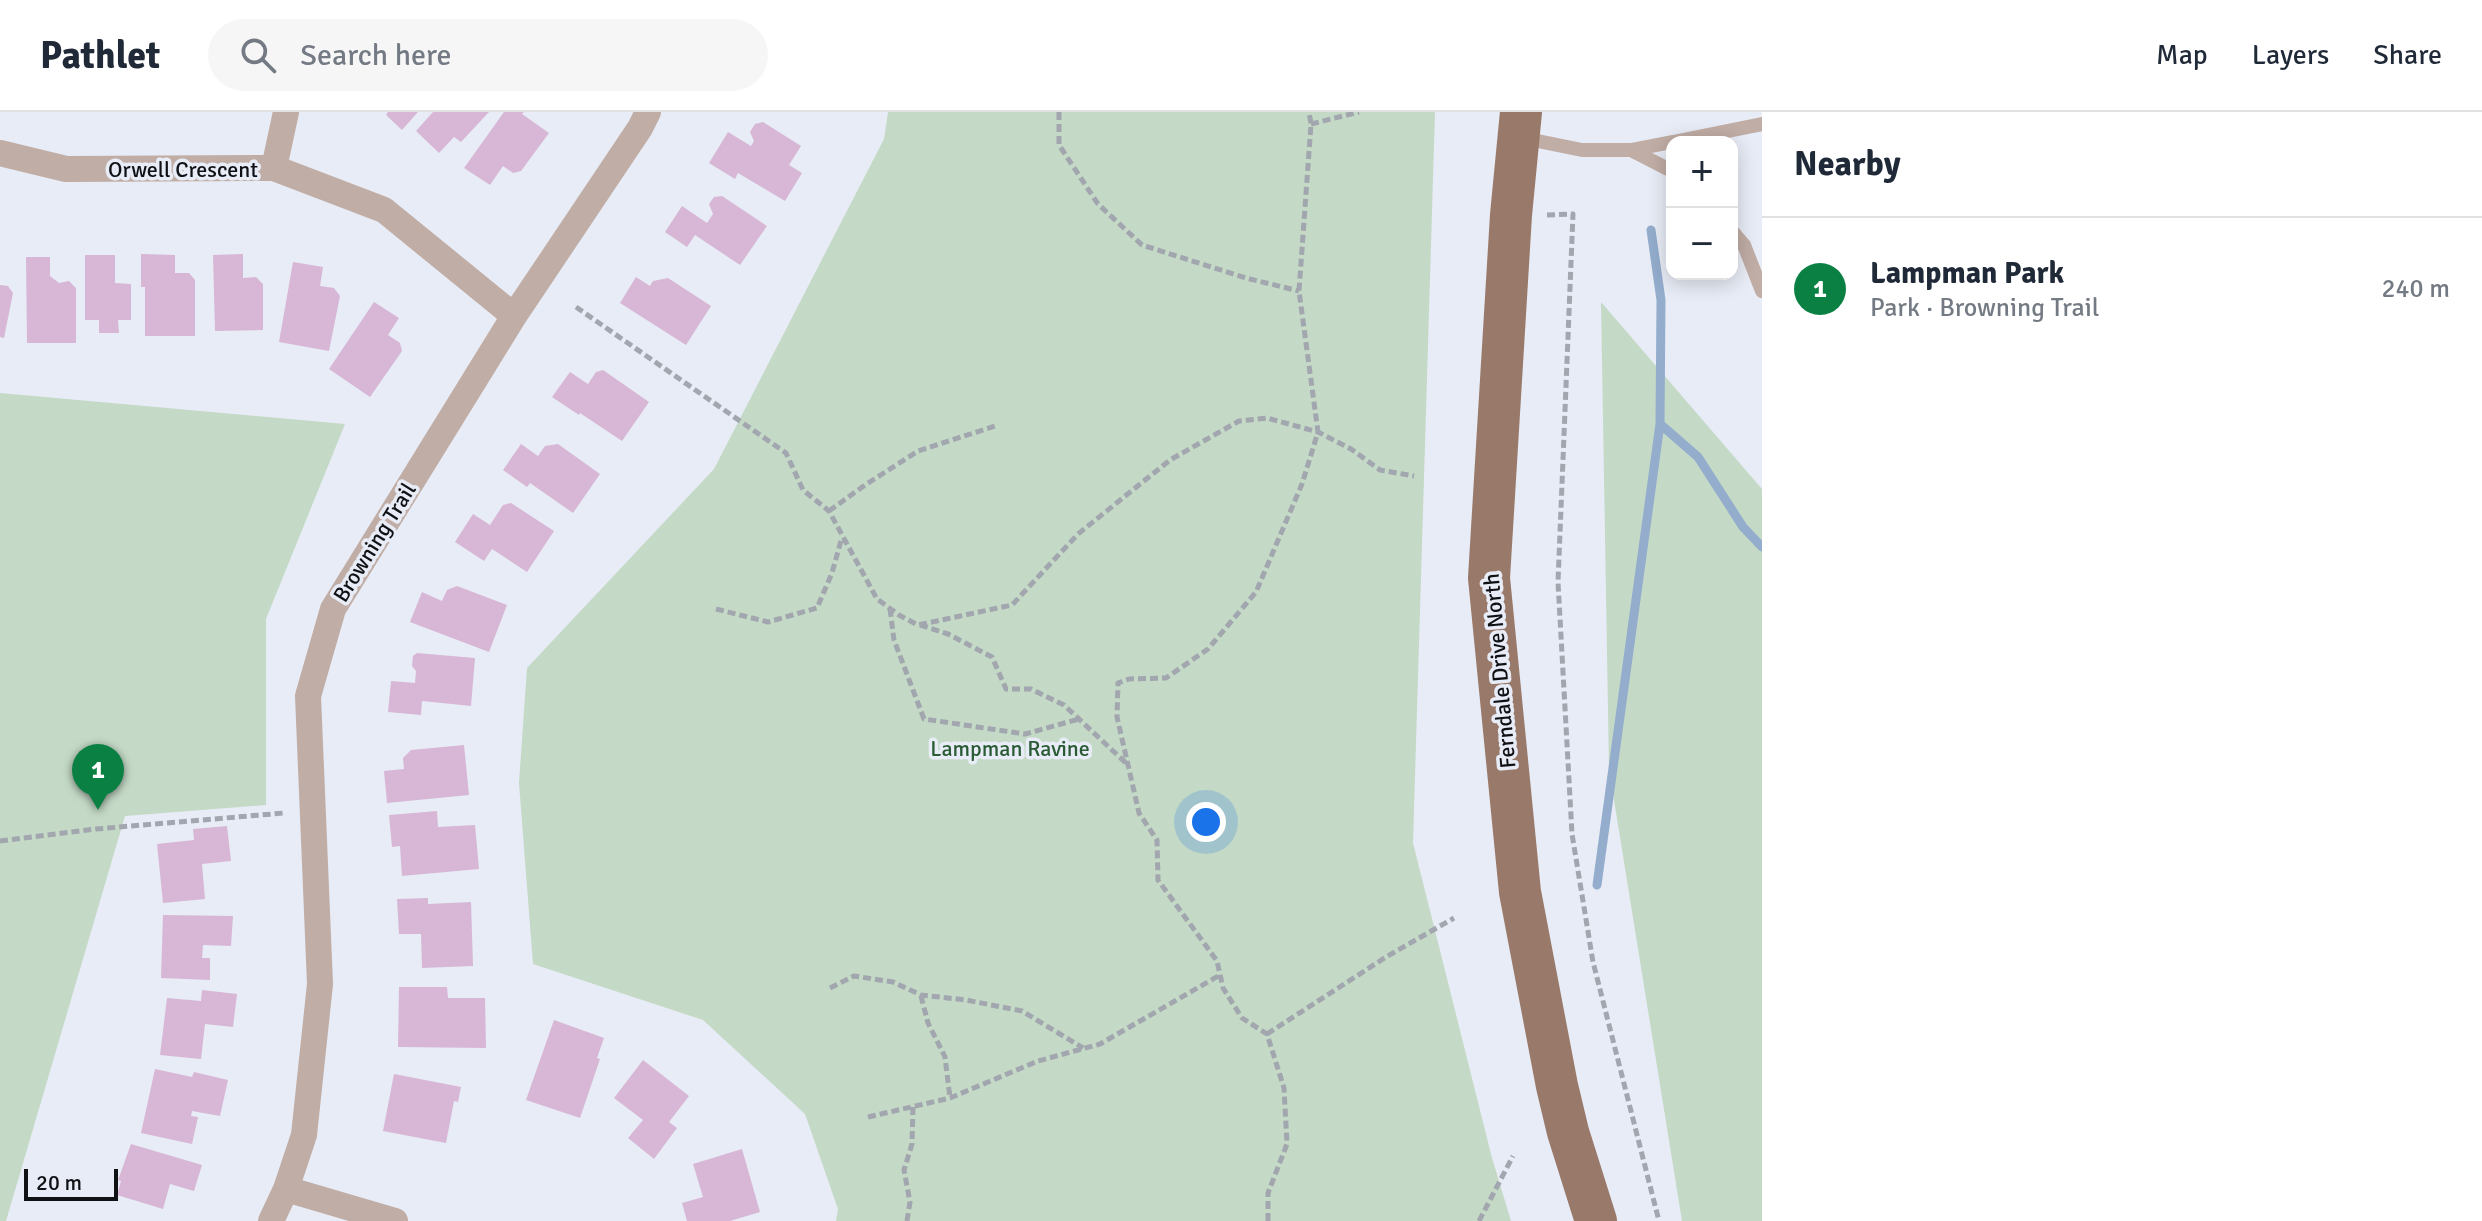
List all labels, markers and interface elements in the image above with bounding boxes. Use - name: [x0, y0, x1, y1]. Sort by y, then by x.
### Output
- search box: [208, 19, 768, 91]
- text: Pathlet: [40, 32, 160, 79]
- icon: search: [236, 33, 280, 77]
- text: Search here: [300, 37, 452, 74]
- text: Map: [2156, 38, 2208, 72]
- text: Layers: [2252, 38, 2329, 72]
- text: Share: [2373, 38, 2442, 72]
- map controls: [1666, 136, 1738, 280]
- button: +: [1666, 136, 1738, 208]
- text: Nearby: [1794, 143, 1901, 185]
- street label: Orwell Crescent: [108, 156, 258, 183]
- button: −: [1666, 208, 1738, 280]
- text: Lampman Park: [1870, 255, 2064, 292]
- text: 1: [1813, 273, 1827, 305]
- text: 240 m: [2381, 273, 2450, 305]
- text: Park · Browning Trail: [1870, 292, 2099, 324]
- street label: Browning Trail: [327, 478, 422, 607]
- street label: Ferndale Drive North: [1478, 572, 1521, 770]
- park label: Lampman Ravine: [930, 735, 1090, 762]
- pin: 1: [72, 744, 124, 810]
- your location: [1186, 802, 1226, 842]
- scale bar: [24, 1165, 118, 1201]
- text: 20 m: [36, 1169, 82, 1196]

